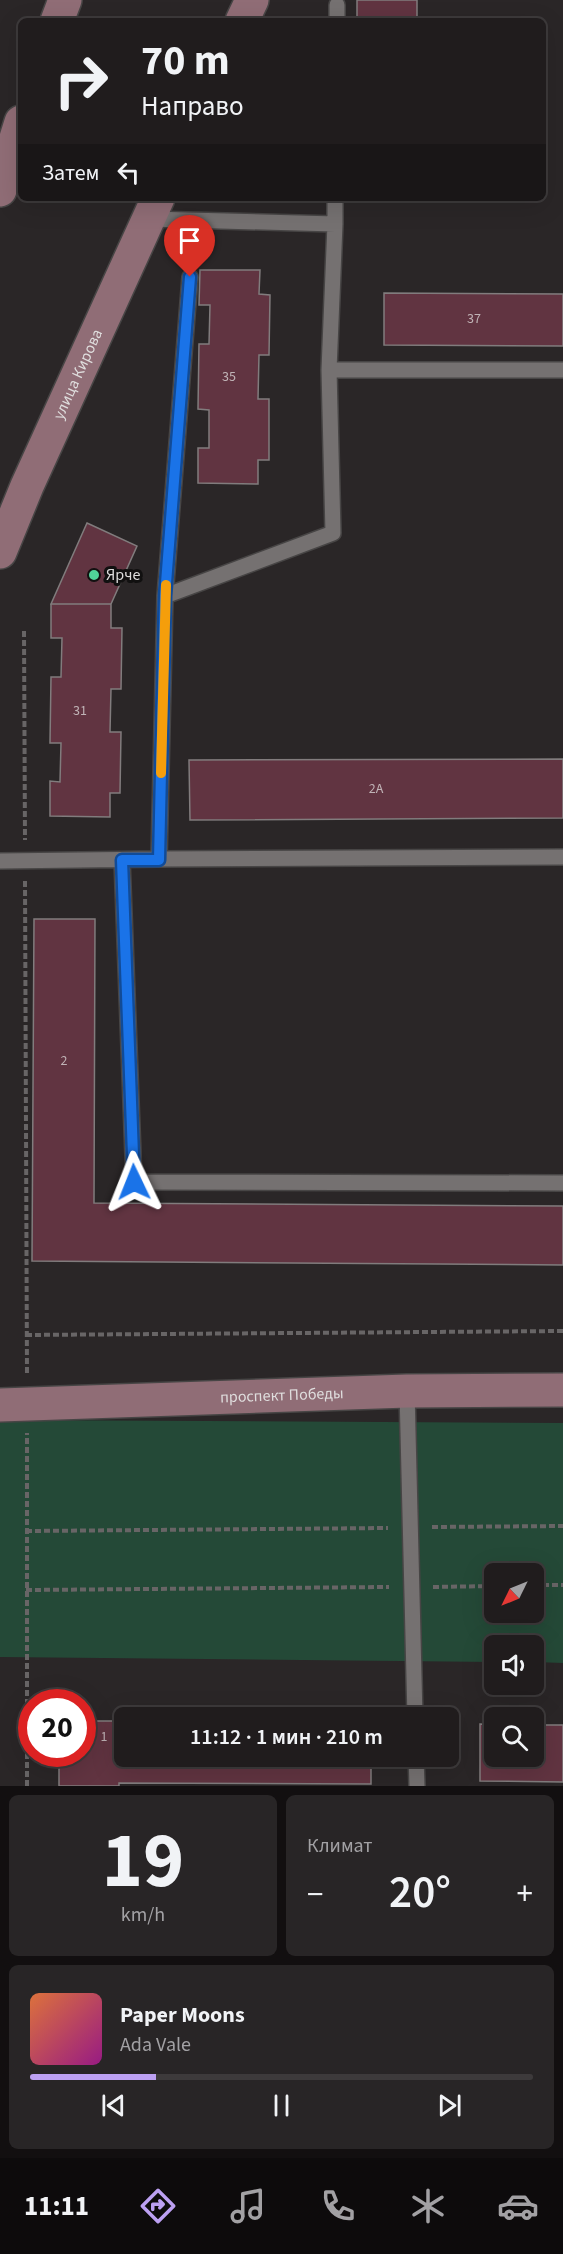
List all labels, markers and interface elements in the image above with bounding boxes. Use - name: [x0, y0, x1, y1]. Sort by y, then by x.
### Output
- text: 70 m: [141, 31, 230, 91]
- icon: right: [42, 42, 120, 120]
- text: Направо: [141, 87, 244, 126]
- icon: left: [112, 156, 145, 189]
- text: Затем: [42, 157, 100, 189]
- pin: [164, 215, 215, 277]
- icon: arrive: [173, 224, 206, 257]
- house number: 37: [467, 309, 481, 329]
- street label: улица Кирова: [48, 325, 108, 423]
- house number: 35: [222, 367, 236, 387]
- place label: Ярче: [106, 564, 140, 586]
- marker: Ярче: [87, 568, 101, 582]
- house number: 31: [73, 701, 87, 721]
- house number: 2А: [369, 779, 384, 799]
- house number: 2: [61, 1051, 68, 1071]
- position arrow: [102, 1150, 166, 1214]
- street label: проспект Победы: [220, 1382, 344, 1408]
- north arrow: [484, 1563, 544, 1623]
- map controls: [484, 1563, 544, 1767]
- button: sound: [484, 1635, 544, 1695]
- speed limit sign: 20: [18, 1689, 96, 1767]
- button: search: [484, 1707, 544, 1767]
- text: 11:12 · 1 мин · 210 m: [190, 1721, 383, 1753]
- house number: 1: [101, 1727, 108, 1747]
- text: 19: [102, 1806, 184, 1917]
- text: Климат: [307, 1832, 373, 1860]
- text: 20°: [389, 1861, 451, 1925]
- text: −: [307, 1871, 323, 1918]
- text: +: [517, 1871, 533, 1918]
- text: km/h: [121, 1901, 165, 1929]
- text: Paper Moons: [120, 1999, 245, 2031]
- text: Ada Vale: [120, 2031, 191, 2059]
- icon: previous: [97, 2089, 130, 2122]
- icon: pause: [265, 2089, 298, 2122]
- icon: next: [433, 2089, 466, 2122]
- icon: directions: [137, 2185, 179, 2227]
- icon: music: [227, 2185, 269, 2227]
- icon: phone: [317, 2185, 359, 2227]
- icon: climate: [407, 2185, 449, 2227]
- icon: car: [497, 2185, 539, 2227]
- text: 11:11: [24, 2187, 89, 2226]

